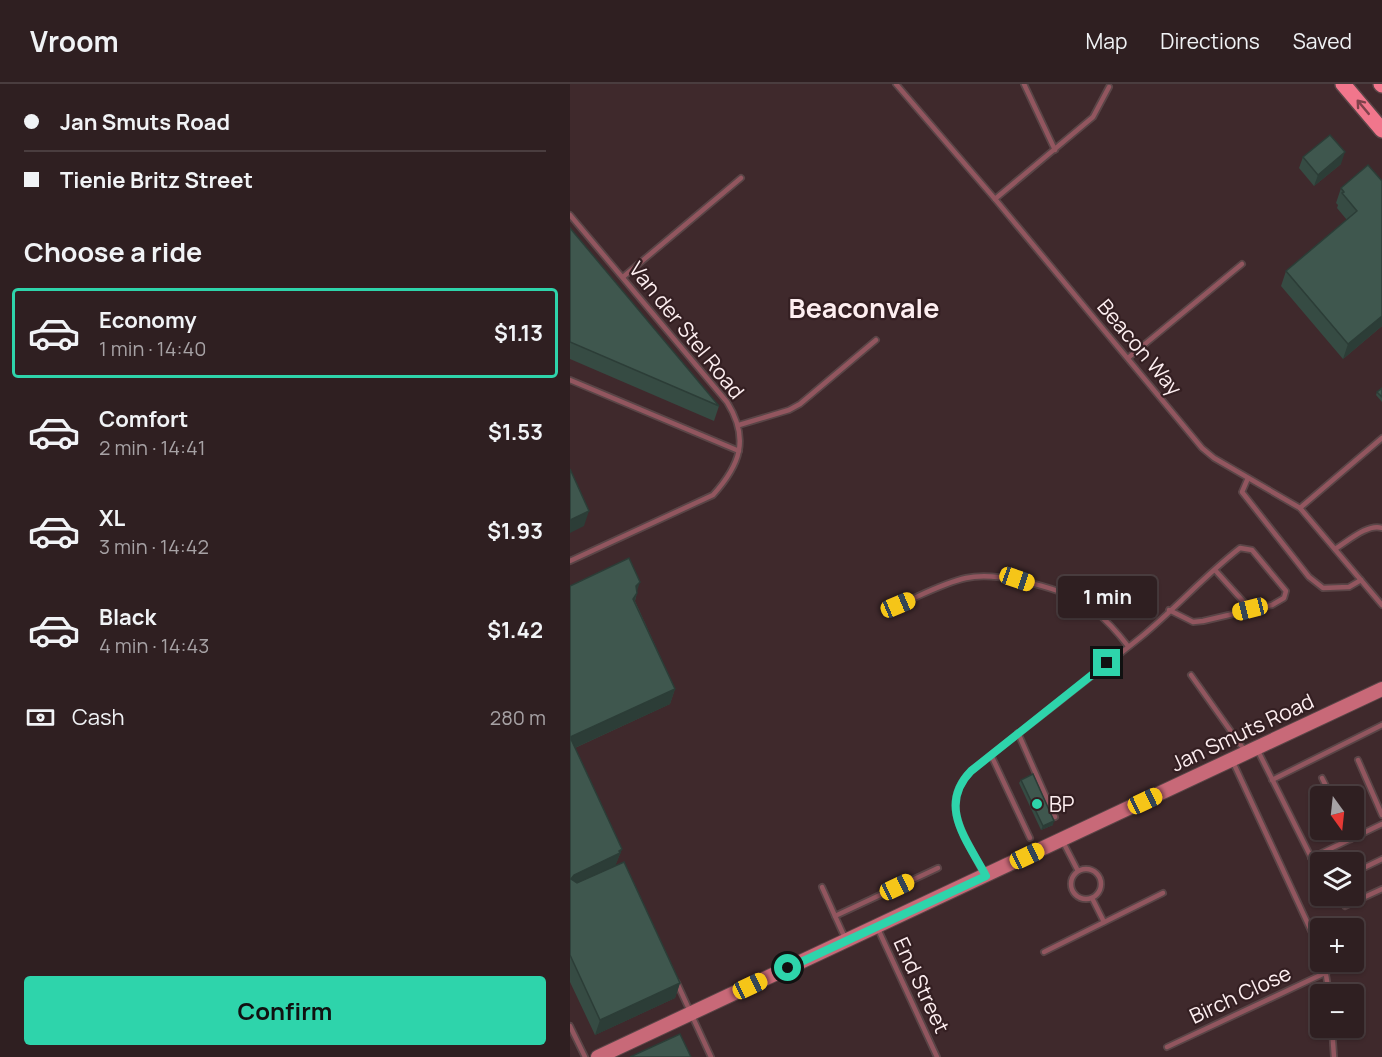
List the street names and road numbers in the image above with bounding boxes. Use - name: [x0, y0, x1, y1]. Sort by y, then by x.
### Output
- street label: Van der Stel Road: [623, 256, 751, 404]
- street label: Beacon Way: [1091, 293, 1189, 401]
- street label: Jan Smuts Road: [1166, 687, 1318, 777]
- street label: End Street: [888, 933, 956, 1037]
- street label: Birch Close: [1185, 958, 1295, 1030]

